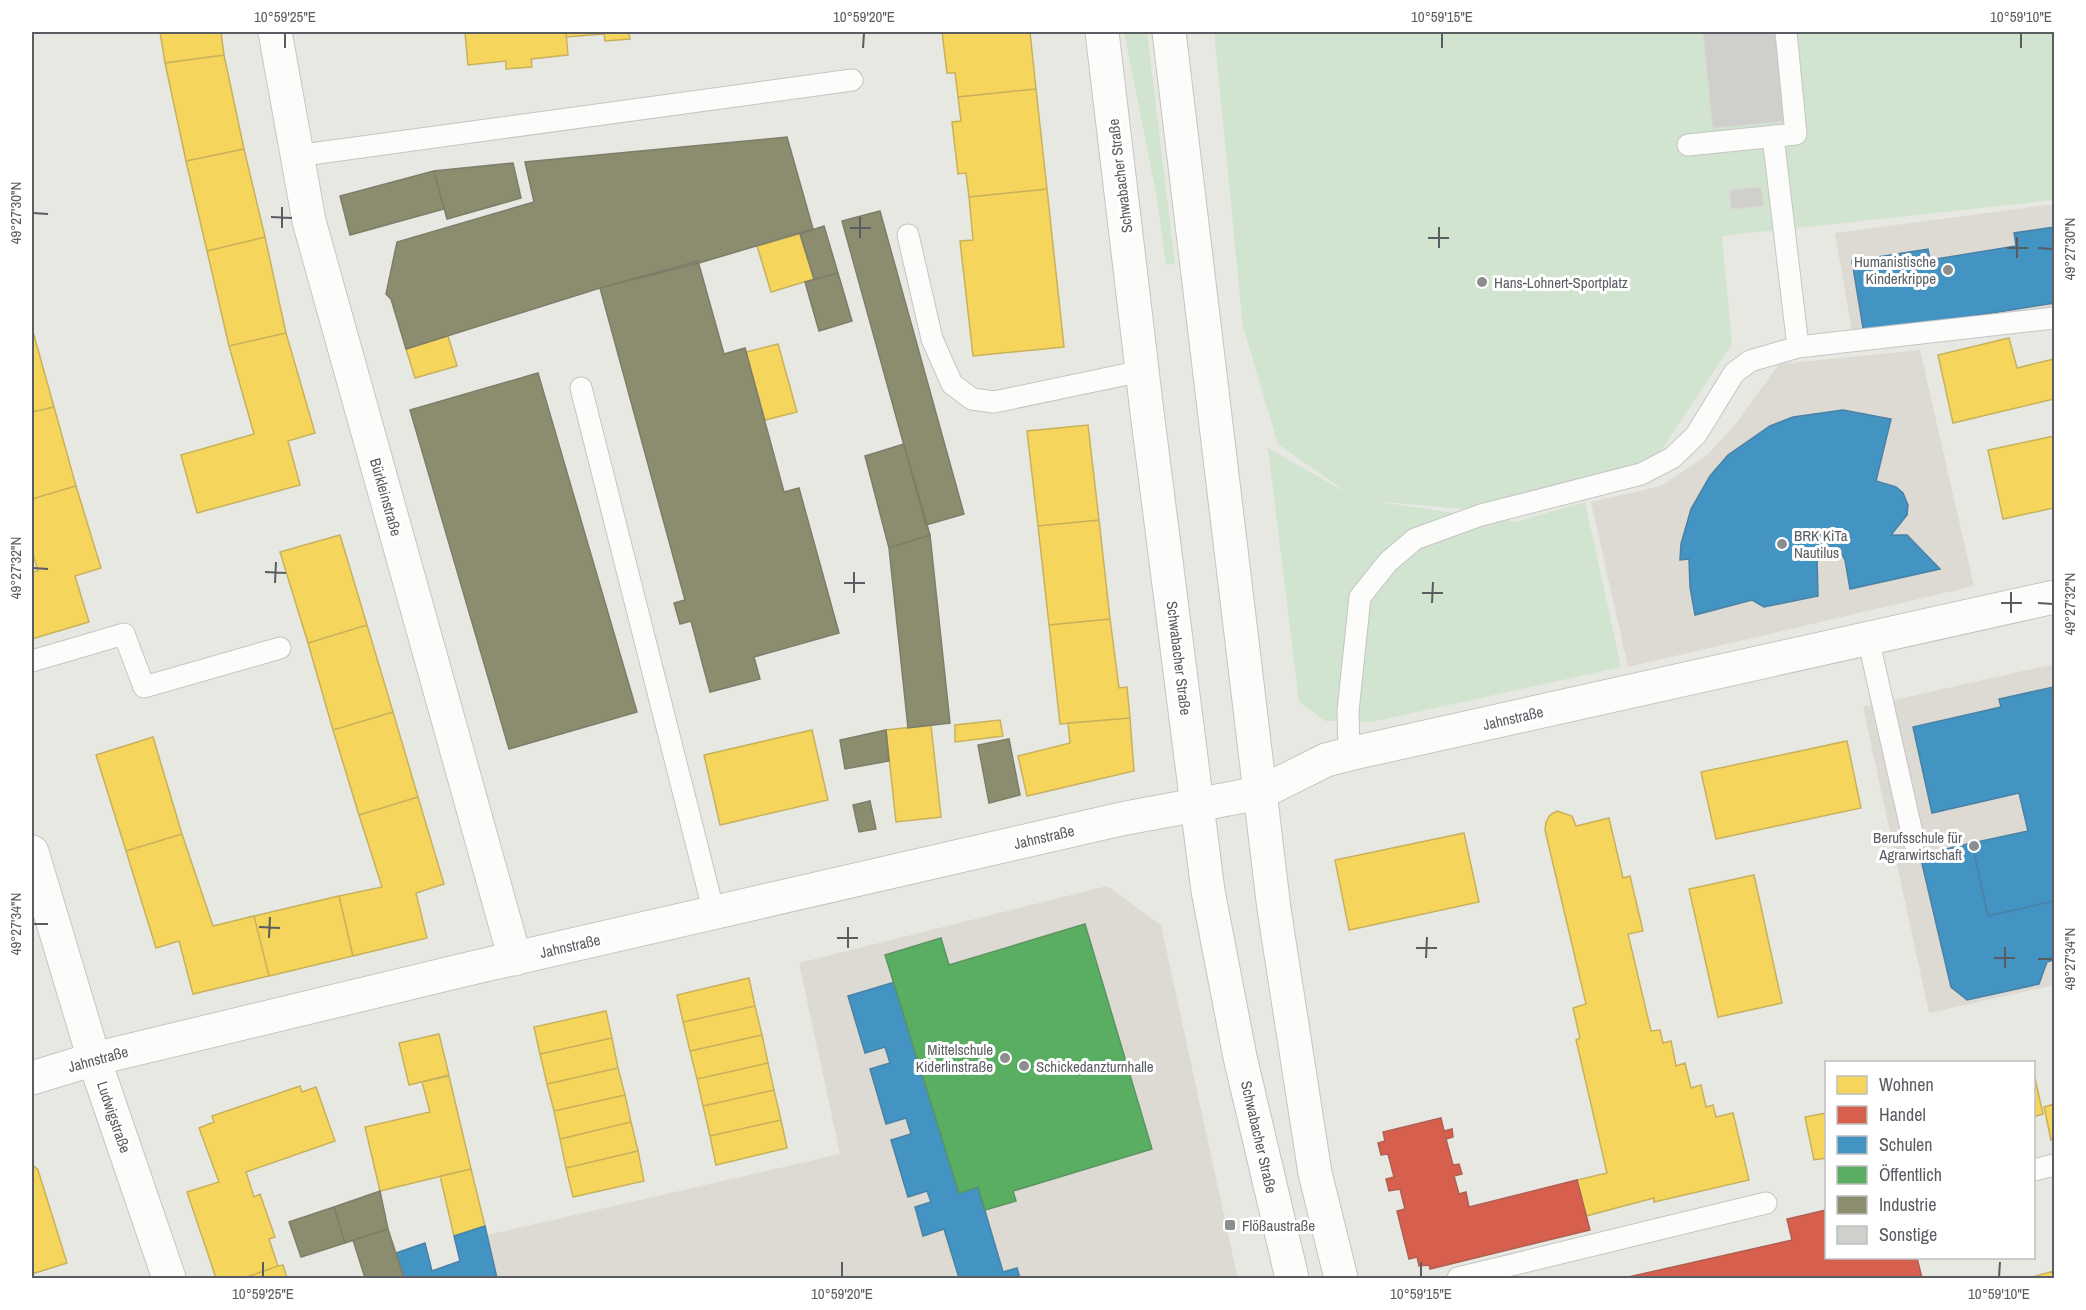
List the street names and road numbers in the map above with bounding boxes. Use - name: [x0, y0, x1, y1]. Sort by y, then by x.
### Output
- street label: Schwabacher Straße: [1103, 118, 1137, 234]
- street label: Bürkleinstraße: [365, 456, 407, 538]
- street label: Schwabacher Straße: [1162, 600, 1196, 716]
- street label: Jahnstraße: [1481, 701, 1545, 735]
- street label: Jahnstraße: [1012, 820, 1076, 854]
- street label: Jahnstraße: [538, 929, 602, 963]
- street label: Jahnstraße: [66, 1041, 131, 1077]
- street label: Ludwigstraße: [92, 1078, 136, 1156]
- street label: Schwabacher Straße: [1236, 1079, 1282, 1195]

